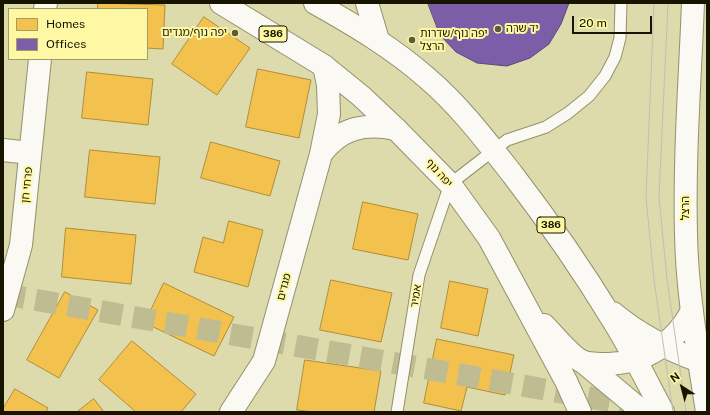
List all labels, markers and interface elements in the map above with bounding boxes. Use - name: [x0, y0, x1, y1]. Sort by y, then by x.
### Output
- legend: [8, 8, 148, 60]
- scale bar: [574, 8, 654, 34]
- text: 20 m: [579, 16, 607, 30]
- text: Homes: [46, 17, 85, 31]
- place label: יד שרה: [506, 22, 538, 36]
- marker: יד שרה: [493, 24, 503, 34]
- place label: יפה נוף/מגדים: [162, 26, 227, 40]
- road number: 386: [259, 26, 287, 42]
- place label: יפה נוף/שדרות הרצל: [420, 27, 488, 53]
- marker: יפה נוף/מגדים: [230, 28, 240, 38]
- marker: יפה נוף/שדרות הרצל: [407, 35, 417, 45]
- text: Offices: [46, 37, 86, 51]
- street label: יפה נוף: [423, 156, 455, 190]
- street label: פרחי חן: [19, 166, 35, 204]
- street label: הרצל: [679, 196, 693, 220]
- road number: 386: [537, 217, 565, 233]
- street label: מגדים: [274, 272, 294, 302]
- street label: אמיר: [408, 284, 424, 308]
- north arrow: [662, 367, 702, 407]
- text: N: [668, 370, 682, 385]

